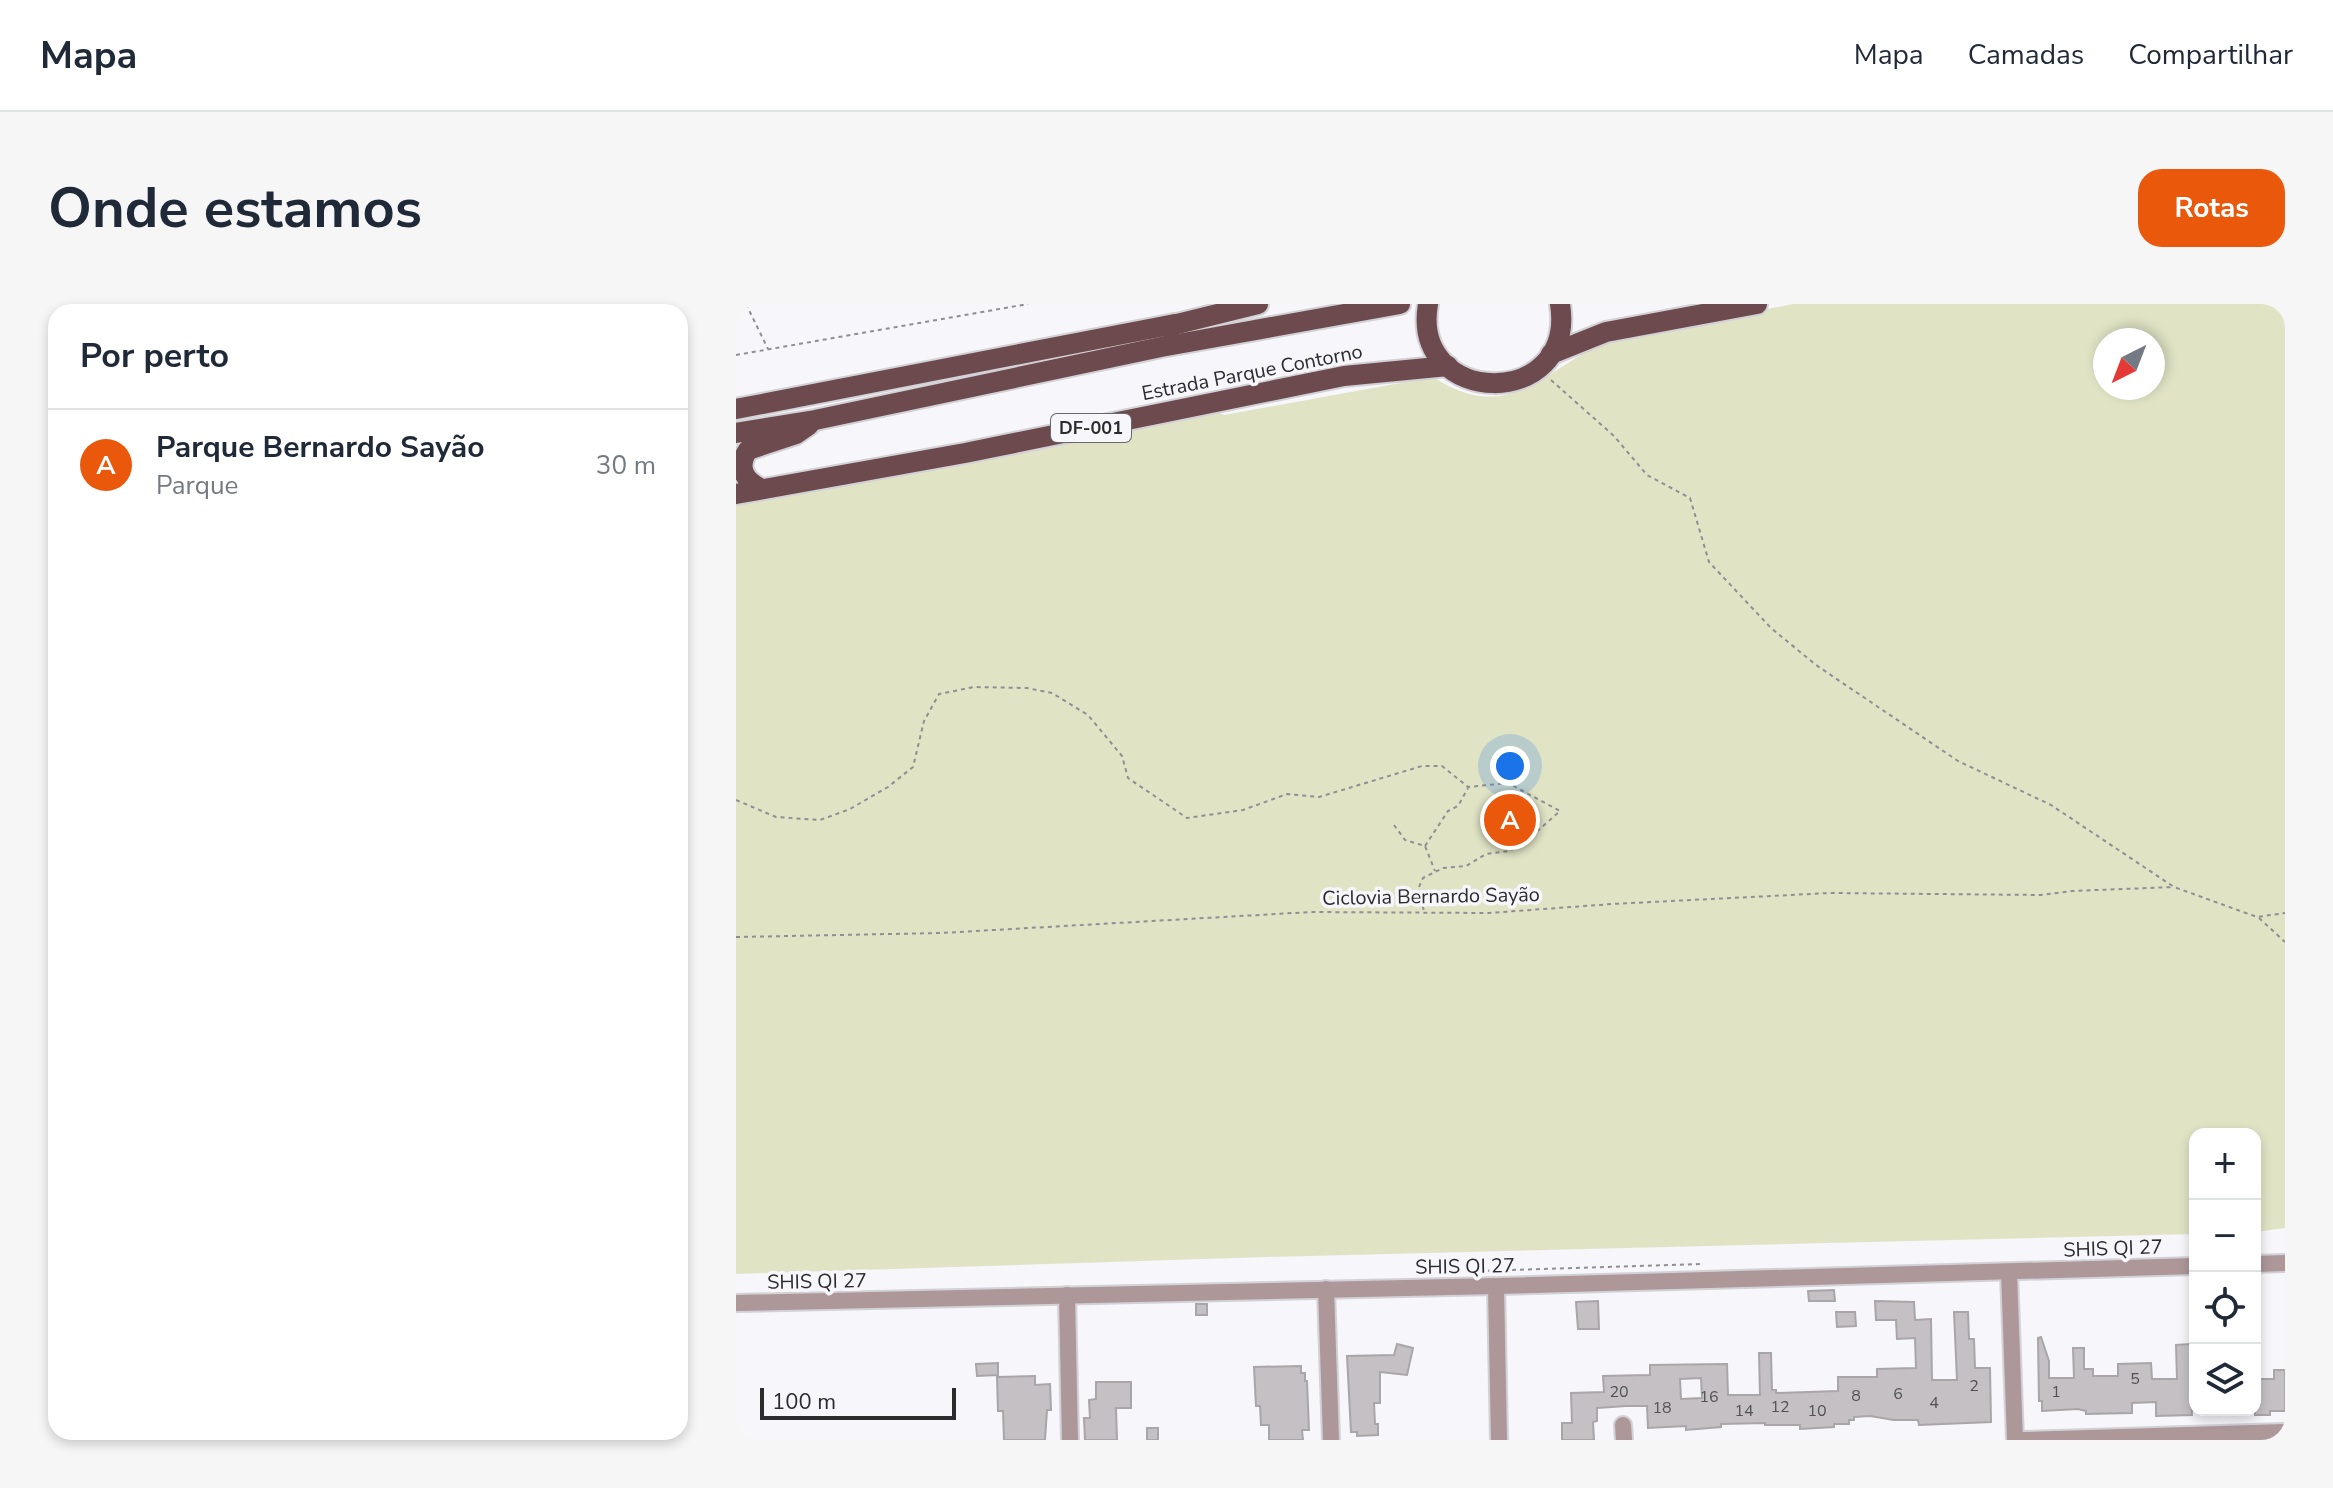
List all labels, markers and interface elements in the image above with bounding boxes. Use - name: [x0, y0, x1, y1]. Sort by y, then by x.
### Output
- text: Mapa: [40, 30, 137, 81]
- text: Mapa: [1854, 36, 1924, 74]
- text: Camadas: [1968, 36, 2084, 74]
- text: Compartilhar: [2128, 36, 2293, 74]
- button: Rotas: [2138, 169, 2285, 247]
- text: Onde estamos: [48, 170, 422, 247]
- north arrow: [2093, 328, 2165, 400]
- text: Por perto: [80, 333, 229, 379]
- street label: Estrada Parque Contorno: [1139, 338, 1365, 407]
- road number: DF-001: [1051, 414, 1131, 442]
- text: Parque Bernardo Sayão: [156, 427, 484, 468]
- text: A: [96, 448, 116, 483]
- text: 30 m: [596, 448, 656, 483]
- text: Parque: [156, 468, 238, 503]
- your location: [1490, 746, 1530, 786]
- pin: A: [1484, 790, 1536, 850]
- street label: Ciclovia Bernardo Sayão: [1322, 881, 1540, 912]
- map controls: [2189, 1128, 2261, 1416]
- button: +: [2189, 1128, 2261, 1200]
- button: −: [2189, 1200, 2261, 1272]
- street label: SHIS QI 27: [2063, 1233, 2163, 1264]
- street label: SHIS QI 27: [1415, 1252, 1515, 1281]
- street label: SHIS QI 27: [767, 1267, 867, 1296]
- button: locate: [2189, 1272, 2261, 1344]
- button: layers: [2189, 1344, 2261, 1416]
- house number: 5: [2130, 1368, 2140, 1390]
- house number: 2: [1969, 1375, 1979, 1397]
- house number: 20: [1609, 1381, 1629, 1403]
- house number: 1: [2051, 1381, 2061, 1403]
- house number: 6: [1893, 1383, 1903, 1405]
- scale bar: [760, 1384, 956, 1420]
- house number: 8: [1851, 1385, 1861, 1407]
- house number: 16: [1699, 1386, 1719, 1408]
- text: 100 m: [772, 1387, 836, 1417]
- house number: 4: [1929, 1392, 1939, 1414]
- house number: 12: [1770, 1396, 1790, 1418]
- house number: 18: [1652, 1397, 1672, 1419]
- house number: 14: [1734, 1400, 1754, 1422]
- house number: 10: [1807, 1400, 1827, 1422]

